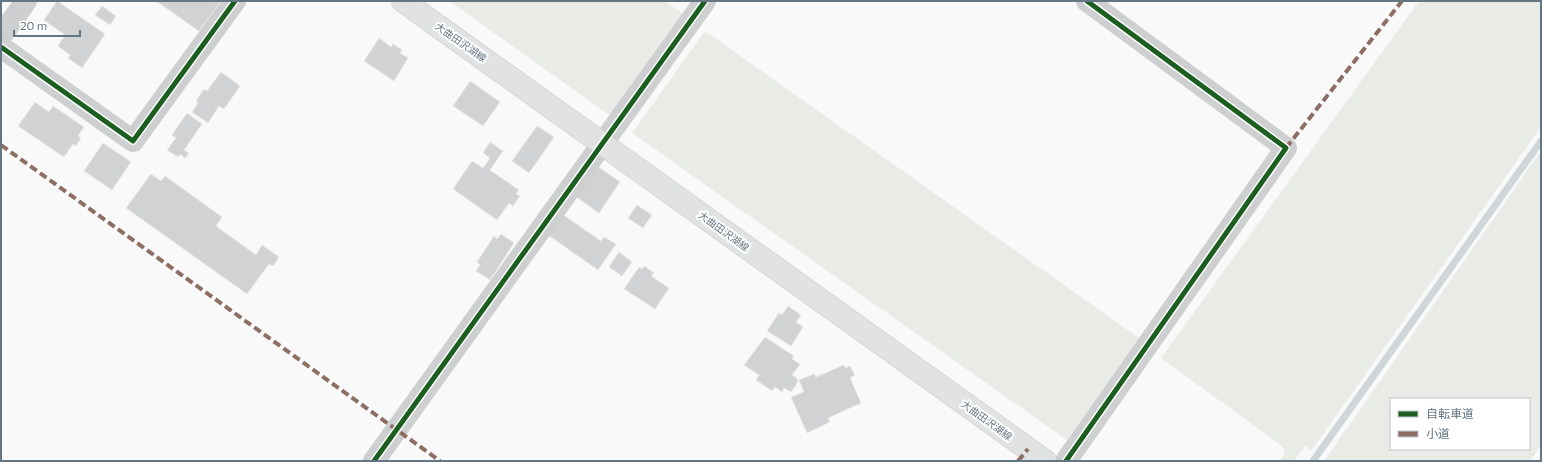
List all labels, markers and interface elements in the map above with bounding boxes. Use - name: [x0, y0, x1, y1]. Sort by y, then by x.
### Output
- scale bar: [14, 12, 80, 38]
- text: 20 m: [20, 18, 47, 32]
- street label: 大曲田沢湖線: [433, 20, 489, 64]
- street label: 大曲田沢湖線: [696, 209, 752, 253]
- street label: 大曲田沢湖線: [959, 398, 1015, 442]
- legend: [1390, 398, 1530, 450]
- text: 自転車道: [1426, 406, 1474, 420]
- text: 小道: [1426, 426, 1450, 440]

